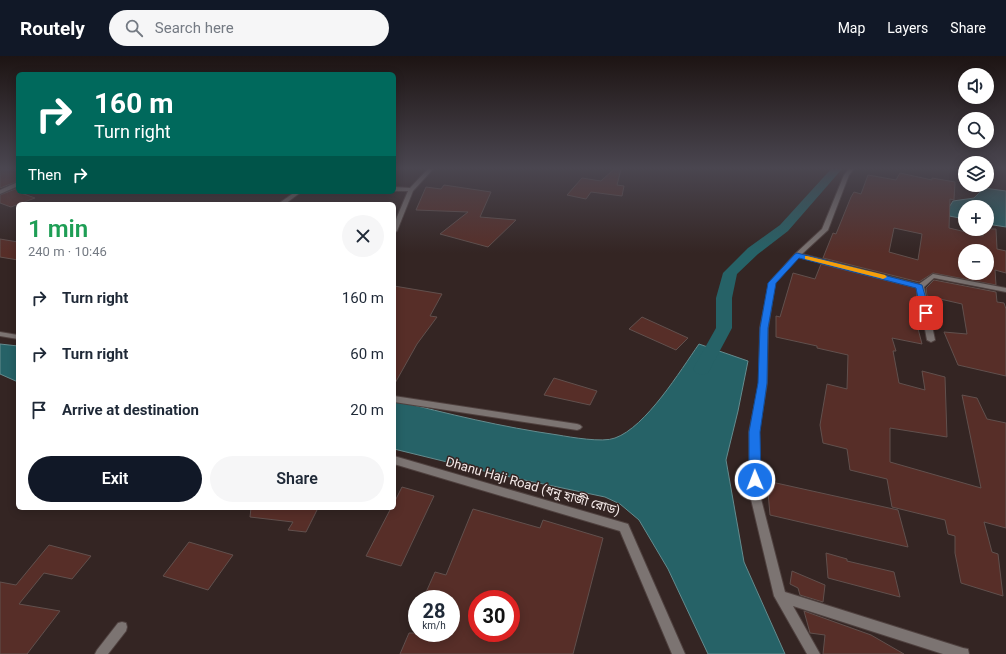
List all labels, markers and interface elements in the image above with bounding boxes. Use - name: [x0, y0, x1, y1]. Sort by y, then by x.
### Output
- search box: [109, 10, 389, 46]
- text: Routely: [20, 17, 85, 40]
- icon: search: [123, 17, 145, 39]
- text: Search here: [155, 19, 234, 37]
- text: Map: [838, 20, 865, 36]
- text: Layers: [887, 20, 928, 36]
- text: Share: [950, 20, 986, 36]
- map controls: [958, 68, 994, 280]
- button: sound: [958, 68, 994, 104]
- text: 160 m: [94, 87, 173, 120]
- icon: right: [28, 88, 80, 140]
- button: search: [958, 112, 994, 148]
- text: Turn right: [94, 121, 171, 142]
- button: layers: [958, 156, 994, 192]
- icon: right: [69, 164, 91, 186]
- text: Then: [28, 166, 61, 184]
- button: +: [958, 200, 994, 236]
- text: 1 min: [28, 215, 88, 243]
- button: close: [342, 215, 384, 257]
- text: 240 m · 10:46: [28, 244, 107, 259]
- button: −: [958, 244, 994, 280]
- icon: right: [28, 287, 50, 309]
- text: Turn right: [62, 289, 128, 307]
- text: 160 m: [342, 289, 384, 307]
- pin: [909, 296, 943, 330]
- icon: arrive: [915, 302, 937, 324]
- icon: right: [28, 343, 50, 365]
- text: Turn right: [62, 345, 128, 363]
- text: 60 m: [350, 345, 384, 363]
- icon: arrive: [28, 399, 50, 421]
- text: Arrive at destination: [62, 401, 199, 419]
- text: 20 m: [350, 401, 384, 419]
- street label: Dhanu Haji Road (ধনু হাজী রোড): [444, 454, 622, 519]
- button: Exit: [28, 456, 202, 502]
- button: Share: [210, 456, 384, 502]
- position arrow: [734, 459, 776, 501]
- speed limit sign: 30: [468, 590, 520, 642]
- text: 28: [423, 599, 445, 623]
- text: km/h: [422, 620, 446, 631]

